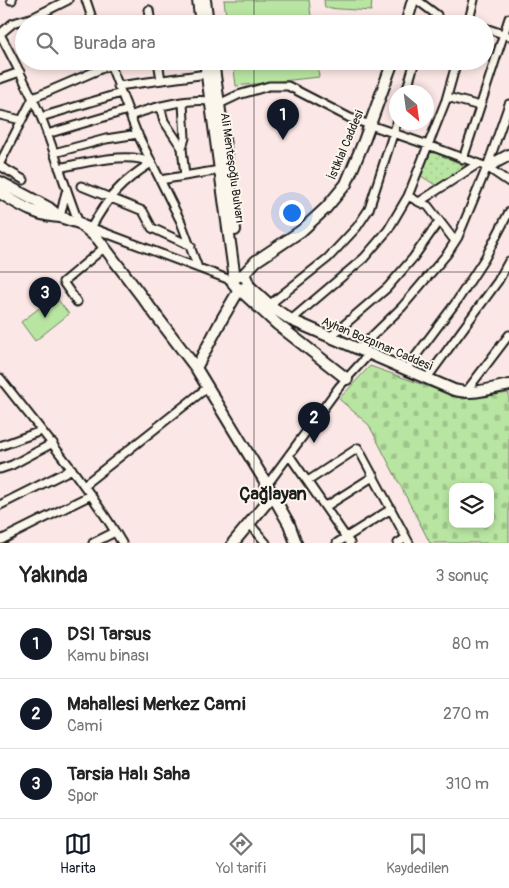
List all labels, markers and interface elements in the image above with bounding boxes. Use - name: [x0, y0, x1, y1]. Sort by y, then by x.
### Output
- search box: [15, 15, 494, 70]
- icon: search: [33, 29, 61, 57]
- text: Burada ara: [73, 31, 156, 55]
- north arrow: [389, 85, 434, 130]
- pin: 1: [267, 99, 299, 140]
- street label: İstiklal Caddesi: [324, 107, 367, 182]
- street label: Ali Menteşoğlu Bulvarı: [217, 112, 247, 224]
- your location: [279, 200, 305, 226]
- pin: 3: [29, 277, 61, 318]
- street label: Ayhan Bozpınar Caddesi: [319, 314, 435, 374]
- pin: 2: [298, 402, 330, 443]
- district label: Çağlayan: [239, 483, 307, 506]
- map controls: [449, 483, 494, 528]
- button: layers: [449, 483, 494, 528]
- text: Yakında: [20, 562, 87, 589]
- text: 3 sonuç: [436, 566, 489, 586]
- text: DSI Tarsus: [67, 622, 151, 646]
- text: 1: [33, 634, 39, 654]
- text: 80 m: [452, 634, 489, 654]
- text: Kamu binası: [67, 646, 149, 666]
- text: Mahallesi Merkez Cami: [67, 692, 246, 716]
- text: 2: [32, 704, 40, 724]
- text: 270 m: [443, 704, 489, 724]
- text: Cami: [67, 716, 102, 736]
- text: Tarsia Halı Saha: [67, 762, 190, 786]
- text: 3: [32, 774, 40, 794]
- text: 310 m: [445, 774, 489, 794]
- text: Spor: [67, 786, 98, 806]
- tab: Harita: [60, 830, 96, 877]
- tab: Yol tarifi: [216, 830, 266, 877]
- tab: Kaydedilen: [386, 830, 449, 877]

